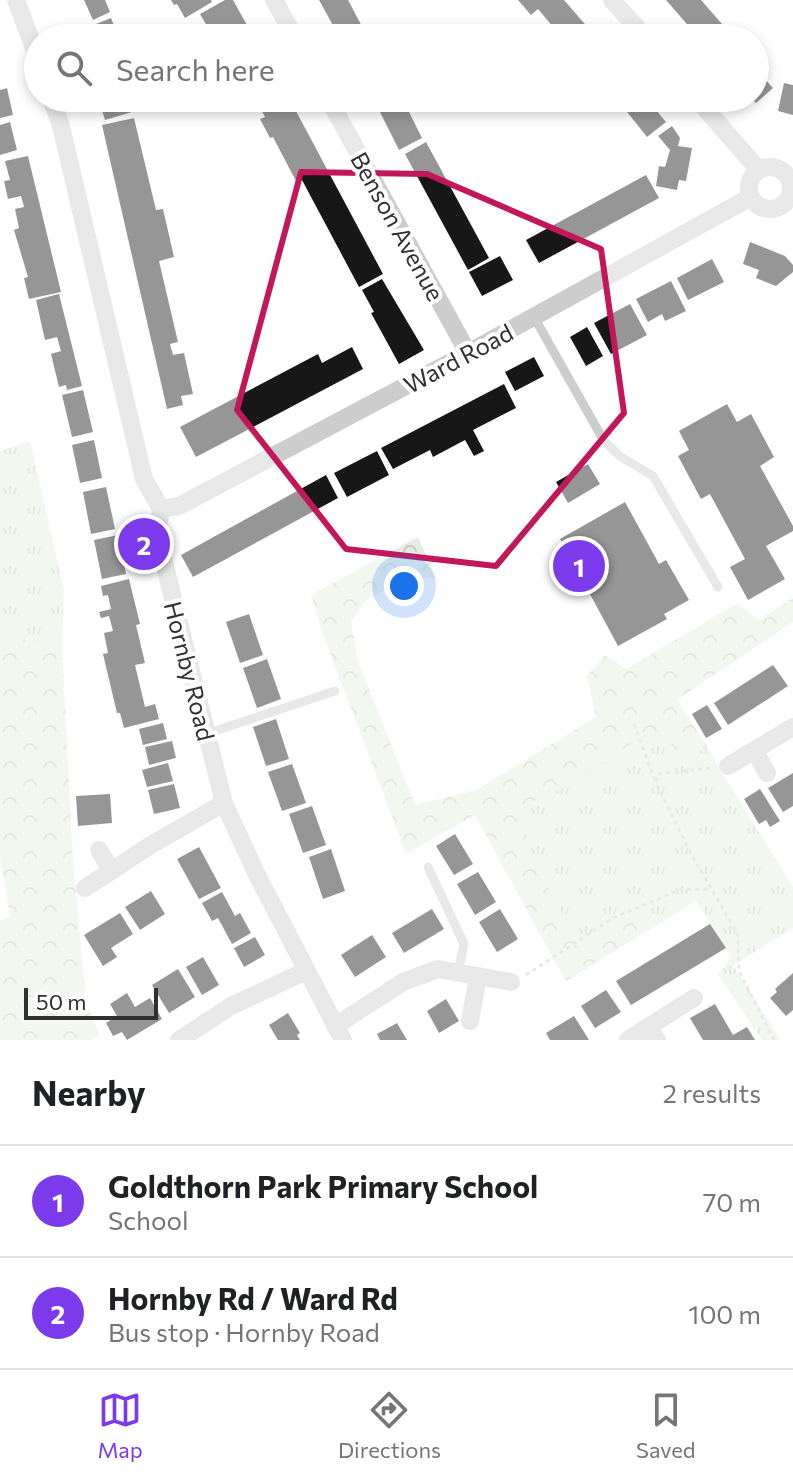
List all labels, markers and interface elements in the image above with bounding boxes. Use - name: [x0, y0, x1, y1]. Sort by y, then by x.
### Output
- search box: [24, 24, 769, 112]
- icon: search: [52, 46, 96, 90]
- text: Search here: [116, 50, 275, 87]
- street label: Benson Avenue: [345, 147, 451, 305]
- street label: Ward Road: [398, 317, 518, 399]
- pin: 2: [118, 514, 170, 574]
- pin: 1: [553, 536, 605, 596]
- your location: [384, 566, 424, 606]
- street label: Hornby Road: [159, 598, 221, 744]
- scale bar: [24, 984, 158, 1020]
- text: 50 m: [36, 988, 86, 1015]
- text: Nearby: [32, 1071, 146, 1113]
- text: 2 results: [663, 1077, 761, 1108]
- text: Goldthorn Park Primary School: [108, 1167, 538, 1204]
- text: 1: [52, 1186, 64, 1217]
- text: 70 m: [703, 1186, 761, 1217]
- text: School: [108, 1204, 189, 1235]
- text: Hornby Rd / Ward Rd: [108, 1279, 398, 1316]
- text: 2: [51, 1298, 65, 1329]
- text: 100 m: [688, 1298, 761, 1329]
- text: Bus stop · Hornby Road: [108, 1316, 380, 1347]
- tab: Map: [98, 1388, 143, 1463]
- tab: Directions: [338, 1388, 441, 1463]
- tab: Saved: [636, 1388, 695, 1463]

